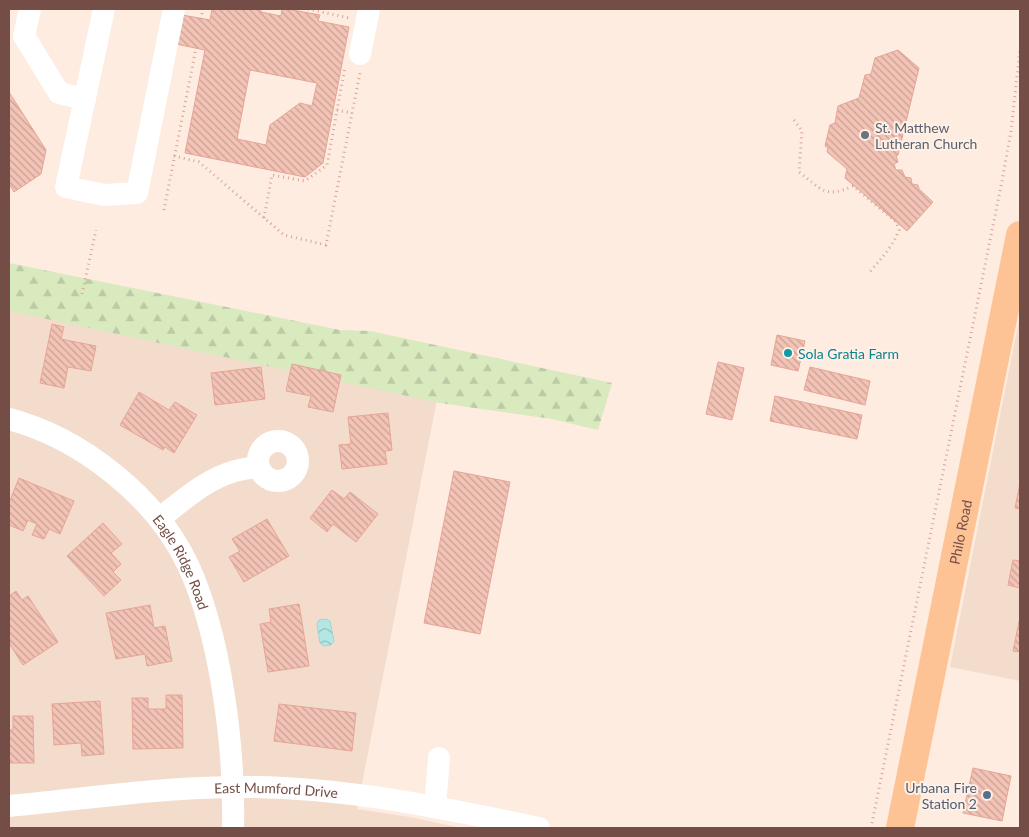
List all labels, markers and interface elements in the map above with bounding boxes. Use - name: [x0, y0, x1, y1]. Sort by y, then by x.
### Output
- place label: St. Matthew Lutheran Church: [875, 119, 977, 152]
- marker: St. Matthew Lutheran Church: [859, 129, 871, 141]
- place label: Sola Gratia Farm: [798, 345, 899, 362]
- marker: Sola Gratia Farm: [782, 347, 794, 359]
- street label: Philo Road: [945, 498, 975, 566]
- street label: Eagle Ridge Road: [150, 511, 213, 612]
- street label: East Mumford Drive: [214, 778, 339, 801]
- place label: Urbana Fire Station 2: [905, 779, 977, 812]
- marker: Urbana Fire Station 2: [981, 789, 993, 801]

